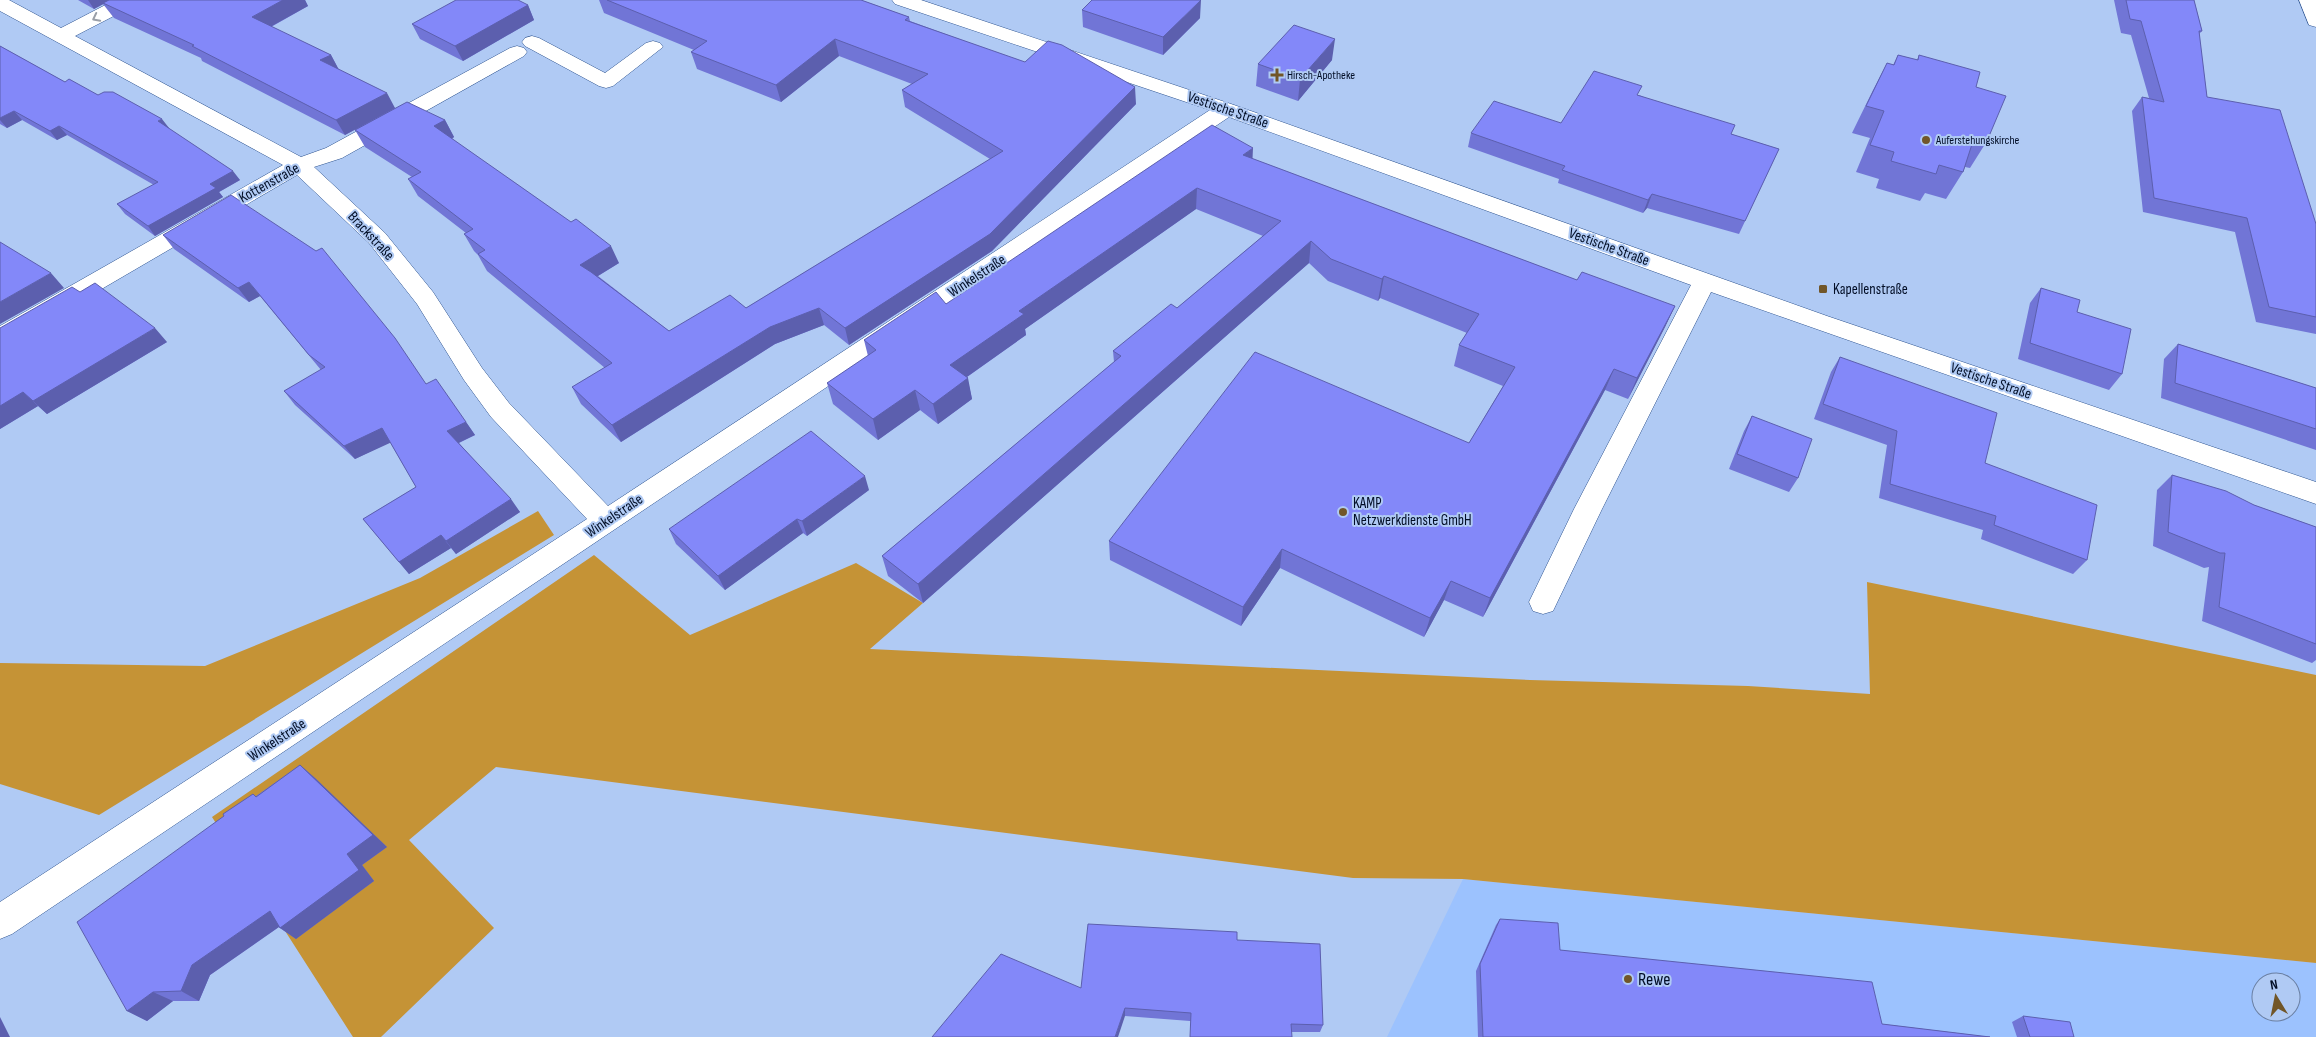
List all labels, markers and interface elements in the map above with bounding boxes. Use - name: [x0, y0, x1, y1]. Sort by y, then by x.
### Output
- one-way arrow: [92, 12, 101, 22]
- place label: Hirsch-Apotheke: [1287, 68, 1355, 83]
- marker: Hirsch-Apotheke: [1271, 69, 1283, 81]
- street label: Vestische Straße: [1185, 87, 1271, 133]
- place label: Auferstehungskirche: [1935, 133, 2020, 148]
- marker: Auferstehungskirche: [1920, 134, 1932, 146]
- street label: Kottenstraße: [235, 159, 303, 207]
- street label: Brackstraße: [344, 208, 398, 264]
- street label: Vestische Straße: [1566, 224, 1652, 270]
- street label: Winkelstraße: [944, 250, 1010, 302]
- place label: Kapellenstraße: [1833, 280, 1908, 299]
- marker: Kapellenstraße: [1817, 283, 1829, 295]
- street label: Vestische Straße: [1948, 358, 2034, 404]
- street label: Winkelstraße: [582, 490, 646, 542]
- place label: KAMP Netzwerkdienste GmbH: [1353, 494, 1472, 530]
- marker: KAMP Netzwerkdienste GmbH: [1337, 506, 1349, 518]
- street label: Winkelstraße: [244, 714, 310, 766]
- place label: Rewe: [1638, 969, 1671, 990]
- north arrow: [2251, 972, 2301, 1022]
- marker: Rewe: [1622, 973, 1634, 985]
- text: N: [2269, 976, 2279, 994]

